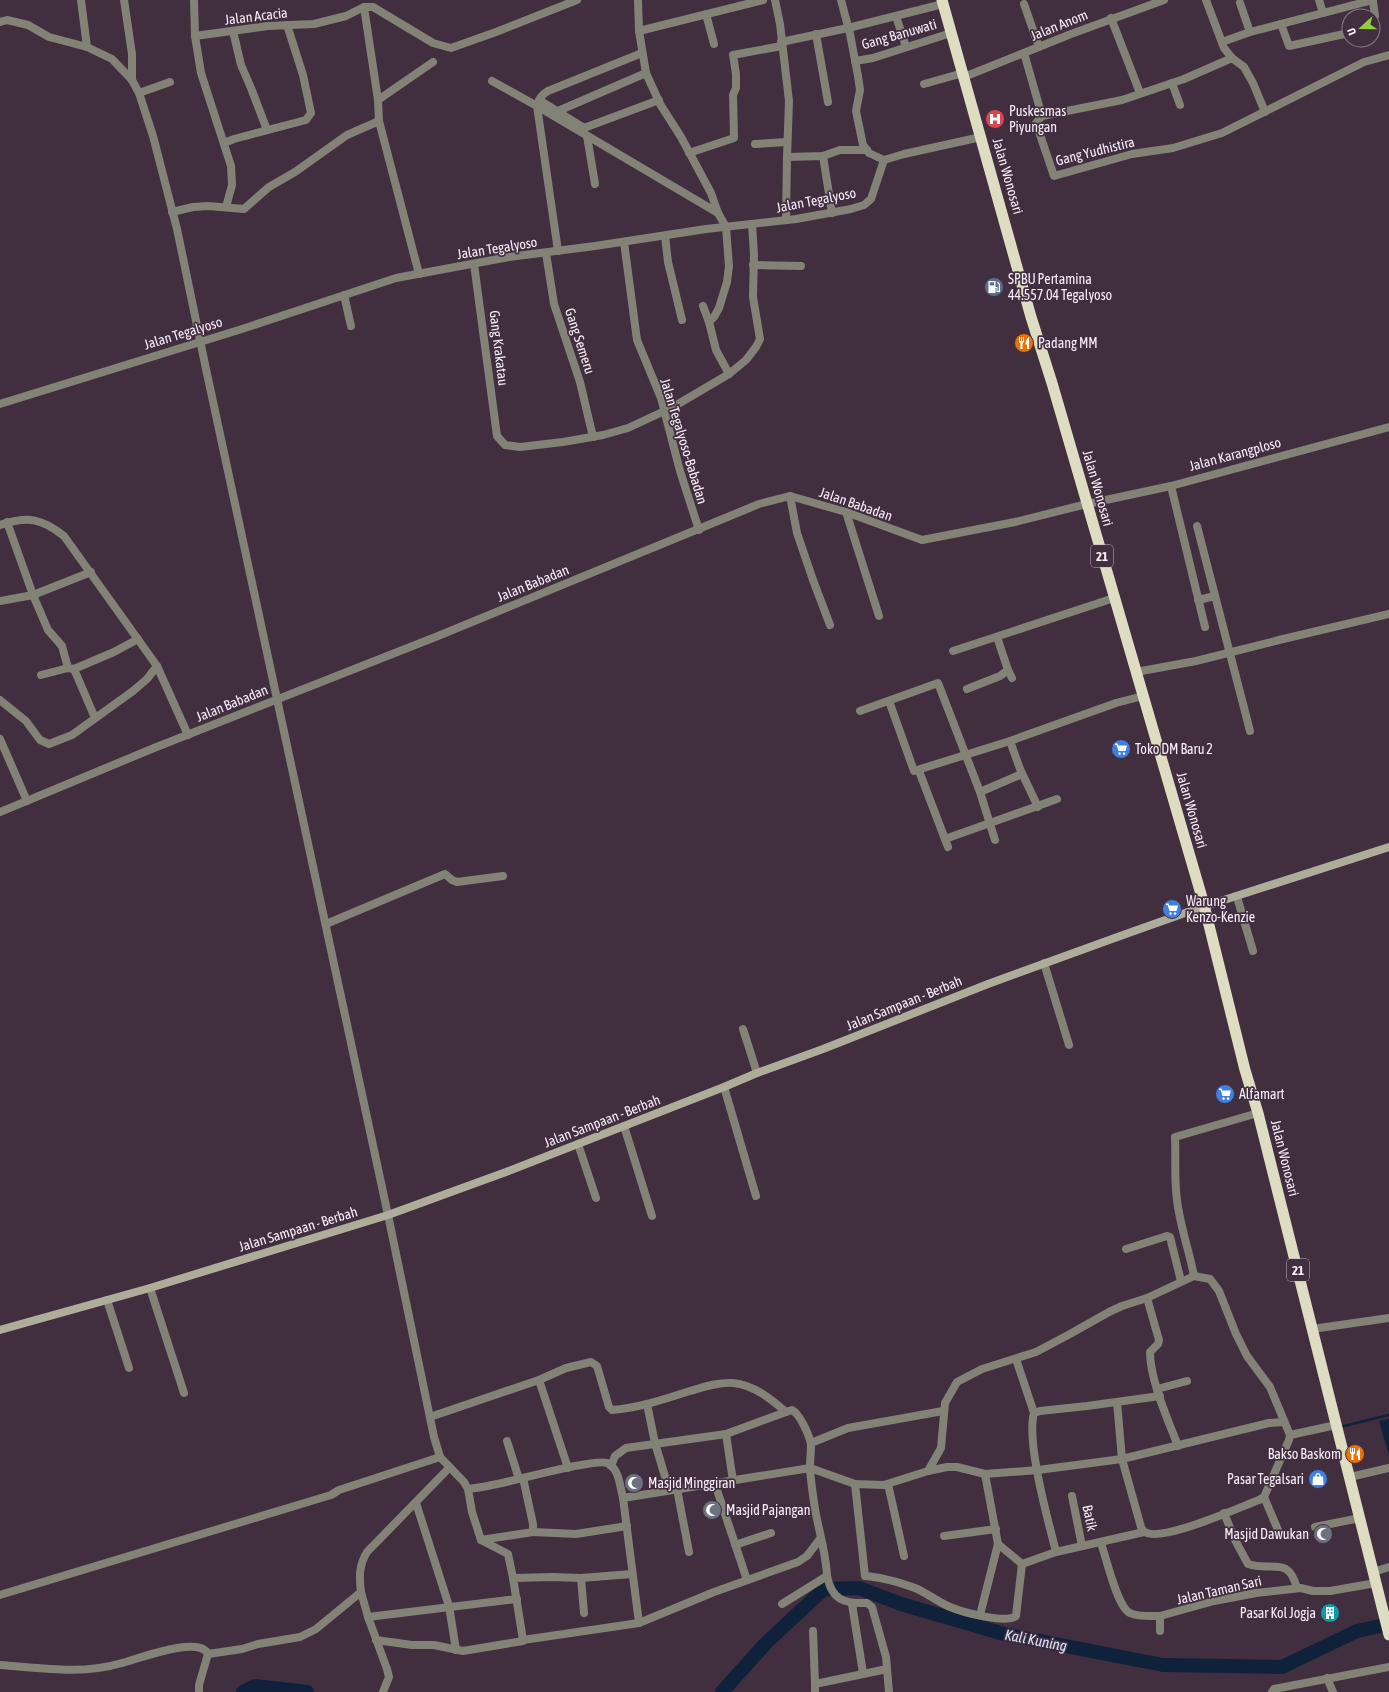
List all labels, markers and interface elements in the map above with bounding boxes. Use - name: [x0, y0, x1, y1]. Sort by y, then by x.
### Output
- street label: Jalan Acacia: [224, 4, 288, 28]
- street label: Jalan Anom: [1028, 6, 1090, 44]
- north arrow: [1341, 8, 1381, 48]
- street label: Gang Banuwati: [860, 16, 938, 52]
- text: U: [1345, 26, 1358, 37]
- place label: Puskesmas Piyungan: [1009, 103, 1066, 135]
- hospital icon: Puskesmas Piyungan: [984, 108, 1006, 130]
- street label: Gang Yudhistira: [1054, 133, 1136, 169]
- street label: Jalan Wonosari: [990, 136, 1026, 216]
- street label: Jalan Tegalyoso: [775, 184, 857, 216]
- street label: Jalan Tegalyoso: [456, 234, 538, 262]
- place label: SPBU Pertamina 44.557.04 Tegalyoso: [1008, 271, 1112, 303]
- fuel station icon: SPBU Pertamina 44.557.04 Tegalyoso: [983, 276, 1005, 298]
- street label: Gang Semeru: [562, 306, 598, 376]
- street label: Gang Krakatau: [486, 309, 512, 387]
- street label: Jalan Tegalyoso: [142, 313, 224, 353]
- restaurant icon: Padang MM: [1013, 332, 1035, 354]
- place label: Padang MM: [1038, 335, 1098, 351]
- street label: Jalan Tegalyoso-Babadan: [657, 376, 711, 506]
- street label: Jalan Karangploso: [1187, 434, 1283, 474]
- street label: Jalan Wonosari: [1080, 448, 1116, 528]
- street label: Jalan Babadan: [817, 484, 895, 524]
- road number: 21: [1091, 545, 1113, 567]
- street label: Jalan Babadan: [495, 561, 571, 605]
- street label: Jalan Babadan: [194, 681, 270, 725]
- supermarket icon: Toko DM Baru 2: [1110, 738, 1132, 760]
- place label: Toko DM Baru 2: [1135, 741, 1213, 757]
- street label: Jalan Wonosari: [1174, 770, 1210, 850]
- place label: Warung Kenzo-Kenzie: [1186, 893, 1255, 925]
- supermarket icon: Warung Kenzo-Kenzie: [1161, 898, 1183, 920]
- street label: Jalan Sampaan - Berbah: [844, 973, 964, 1033]
- supermarket icon: Alfamart: [1214, 1083, 1236, 1105]
- place label: Alfamart: [1239, 1086, 1285, 1102]
- street label: Jalan Sampaan - Berbah: [542, 1091, 662, 1151]
- street label: Jalan Wonosari: [1268, 1118, 1302, 1198]
- street label: Jalan Sampaan - Berbah: [237, 1203, 359, 1255]
- road number: 21: [1287, 1259, 1309, 1281]
- restaurant icon: Bakso Baskom: [1344, 1443, 1366, 1465]
- place label: Bakso Baskom: [1268, 1446, 1341, 1462]
- shop icon: Pasar Tegalsari: [1307, 1468, 1329, 1490]
- place label: Pasar Tegalsari: [1227, 1471, 1304, 1487]
- mosque icon: Masjid Minggiran: [623, 1472, 645, 1494]
- place label: Masjid Minggiran: [648, 1475, 735, 1491]
- mosque icon: Masjid Pajangan: [701, 1499, 723, 1521]
- place label: Masjid Pajangan: [726, 1502, 810, 1518]
- street label: Batik: [1079, 1503, 1101, 1533]
- mosque icon: Masjid Dawukan: [1312, 1523, 1334, 1545]
- place label: Masjid Dawukan: [1224, 1526, 1309, 1542]
- street label: Jalan Taman Sari: [1175, 1572, 1263, 1608]
- building icon: Pasar Kol Jogja: [1319, 1602, 1341, 1624]
- place label: Pasar Kol Jogja: [1240, 1605, 1316, 1621]
- water label: Kali Kuning: [1003, 1626, 1069, 1654]

